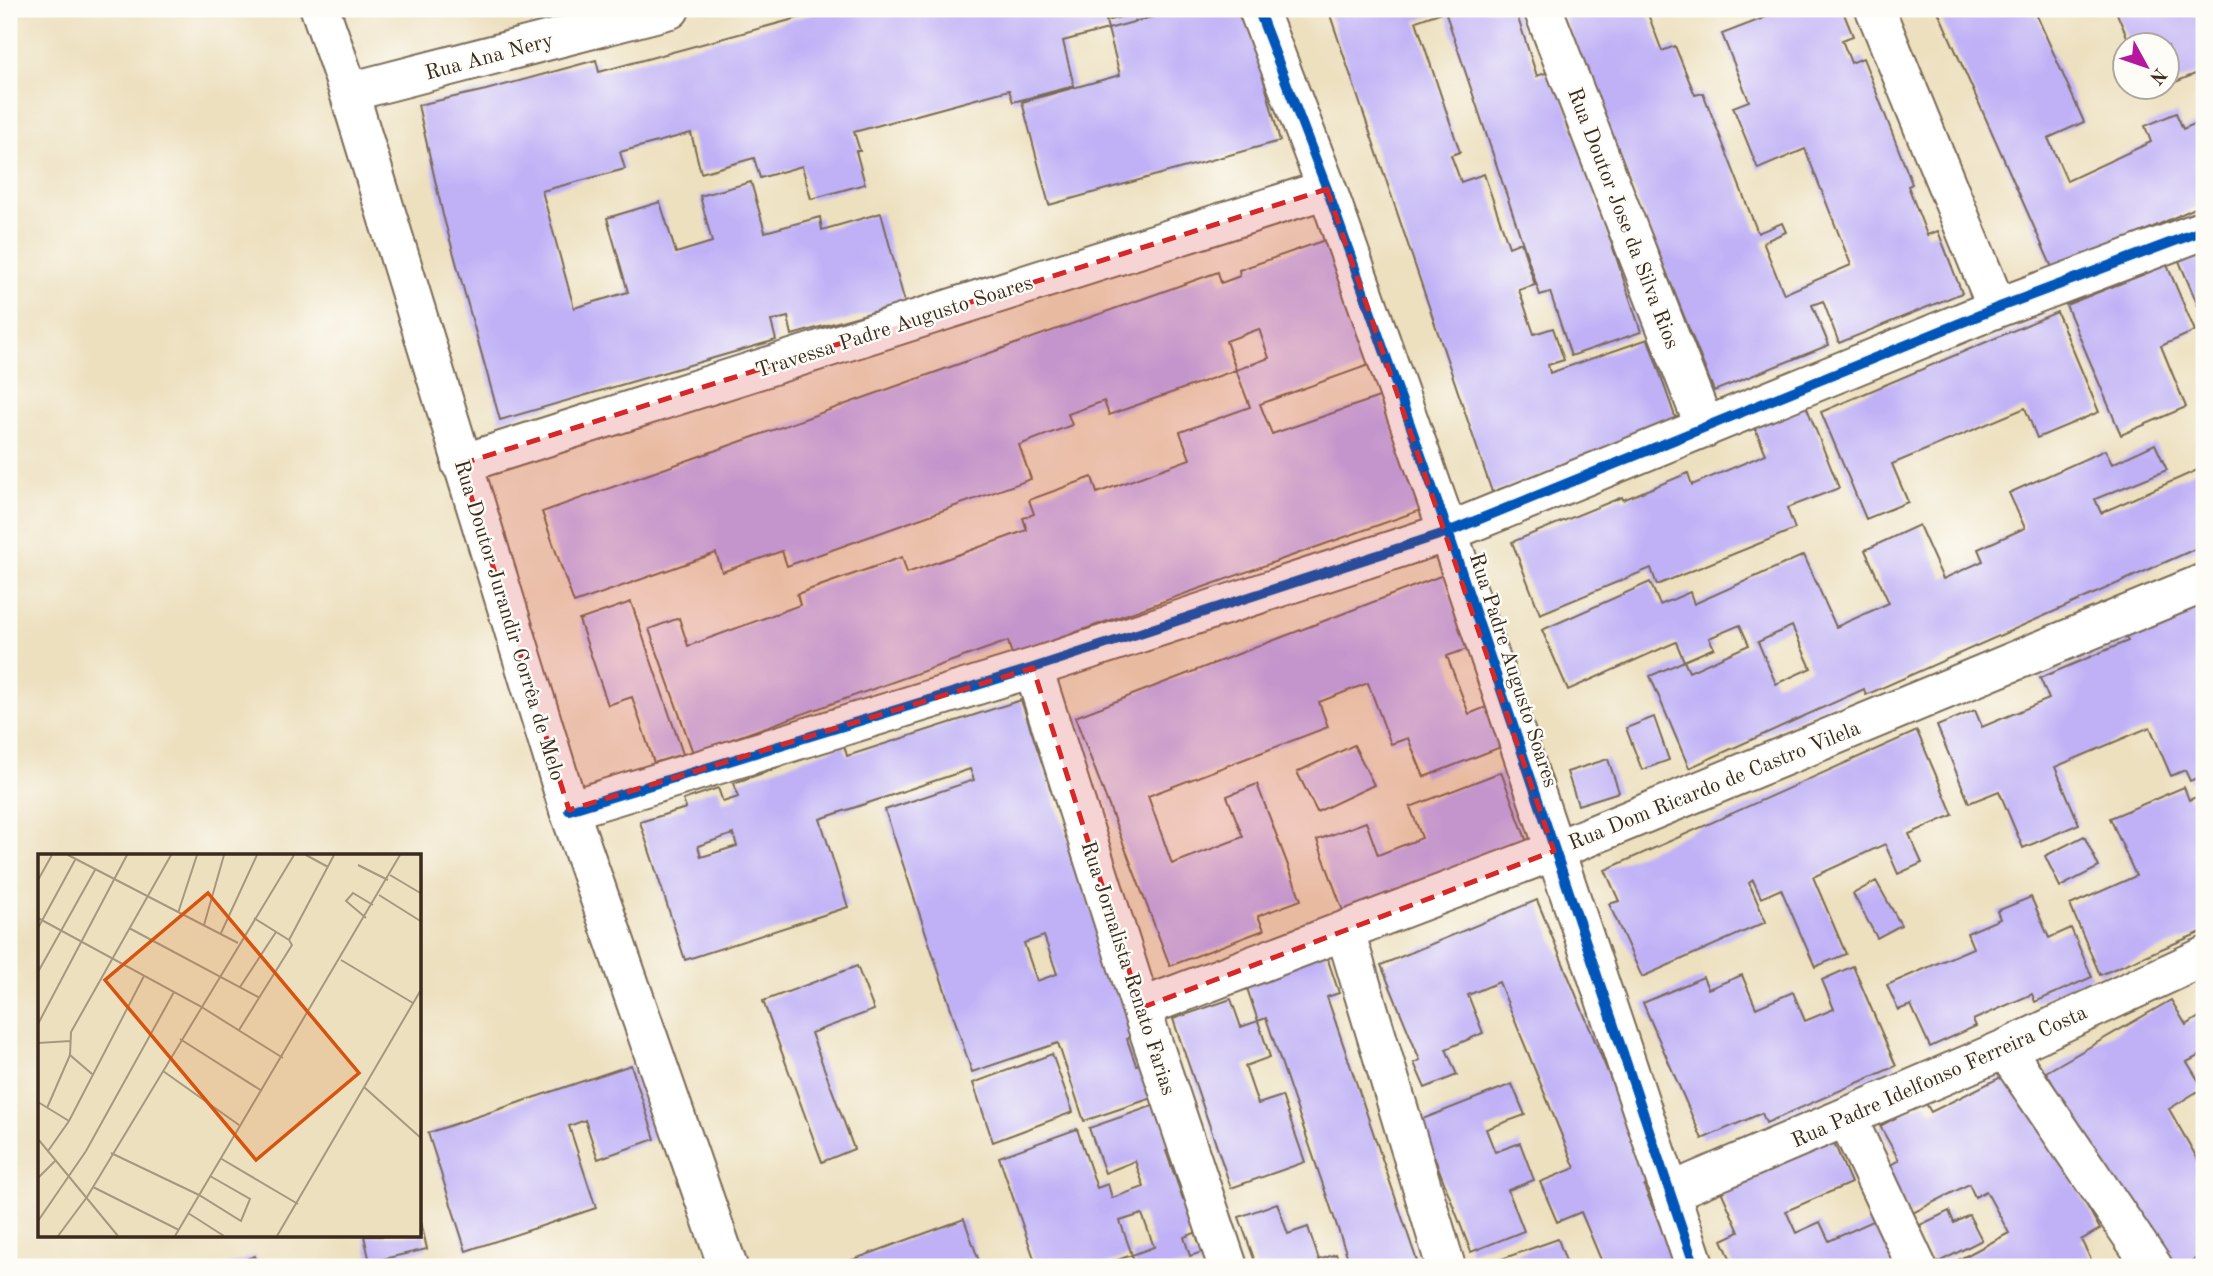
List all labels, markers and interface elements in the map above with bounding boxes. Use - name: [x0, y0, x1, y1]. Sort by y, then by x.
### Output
- street label: Rua Ana Nery: [423, 30, 556, 85]
- north arrow: [2112, 32, 2182, 102]
- text: N: [2145, 64, 2169, 87]
- street label: Rua Doutor Jose da Silva Rios: [1563, 85, 1682, 352]
- street label: Travessa Padre Augusto Soares: [753, 273, 1036, 382]
- street label: Rua Doutor Jurandir Corrêa de Melo: [450, 458, 567, 783]
- street label: Rua Padre Augusto Soares: [1465, 551, 1560, 790]
- street label: Rua Dom Ricardo de Castro Vilela: [1566, 718, 1863, 855]
- street label: Rua Jornalista Renato Farias: [1077, 839, 1179, 1098]
- inset map: [38, 854, 422, 1238]
- street label: Rua Padre Idelfonso Ferreira Costa: [1789, 1002, 2091, 1152]

